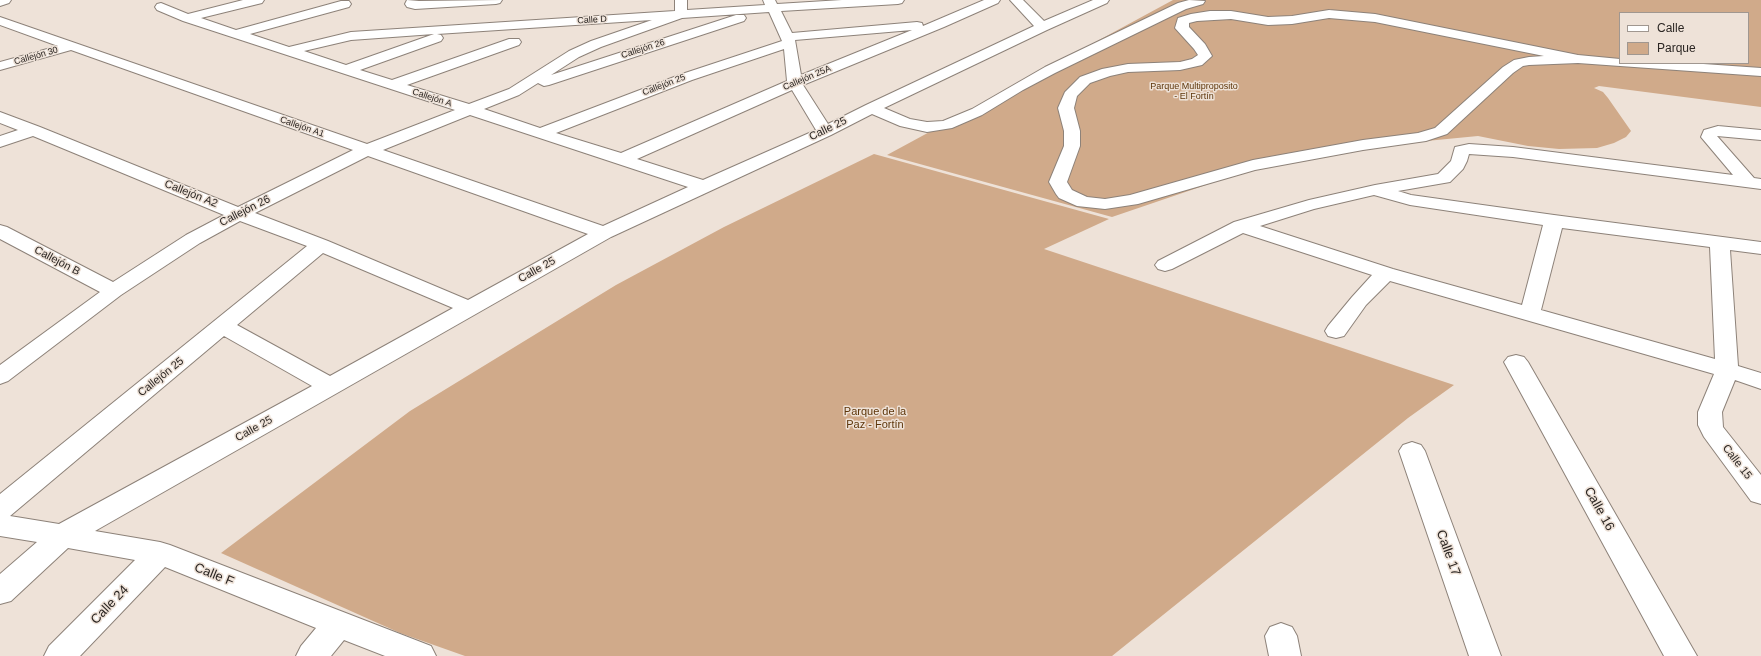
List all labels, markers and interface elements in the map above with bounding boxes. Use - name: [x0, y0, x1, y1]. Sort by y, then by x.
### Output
- legend: [1619, 12, 1749, 64]
- street label: Calle D: [577, 14, 607, 26]
- text: Calle: [1657, 21, 1684, 35]
- street label: Callejón 26: [620, 37, 666, 61]
- text: Parque: [1657, 41, 1696, 55]
- street label: Callejón 30: [13, 45, 59, 67]
- street label: Callejón 25A: [781, 63, 833, 93]
- street label: Callejón 25: [641, 72, 687, 98]
- park label: Parque Multiproposito - El Fortín: [1150, 82, 1238, 103]
- street label: Callejón A: [411, 87, 453, 109]
- street label: Callejón A1: [278, 114, 326, 140]
- street label: Calle 25: [807, 114, 849, 144]
- street label: Callejón A2: [162, 177, 220, 211]
- street label: Callejón 26: [217, 193, 273, 229]
- street label: Callejón B: [32, 243, 82, 279]
- street label: Calle 25: [516, 254, 558, 286]
- street label: Callejón 25: [135, 355, 187, 399]
- park label: Parque de la Paz - Fortín: [844, 405, 906, 431]
- street label: Calle 25: [233, 413, 275, 445]
- street label: Calle 15: [1719, 442, 1755, 482]
- street label: Calle 16: [1581, 484, 1617, 534]
- street label: Calle 17: [1433, 528, 1463, 578]
- street label: Calle F: [192, 560, 236, 590]
- street label: Calle 24: [88, 582, 132, 628]

